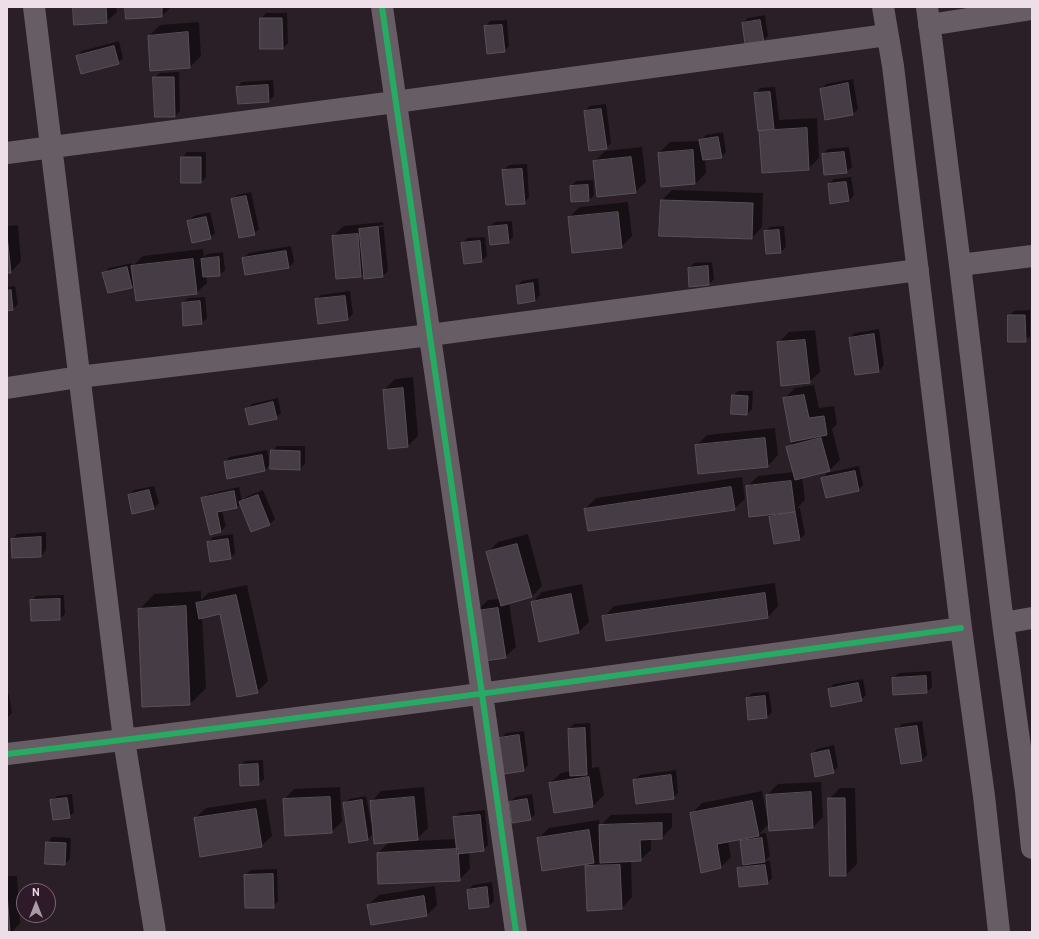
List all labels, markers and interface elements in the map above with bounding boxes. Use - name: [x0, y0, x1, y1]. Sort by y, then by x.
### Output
- north arrow: [16, 883, 56, 923]
- text: N: [32, 885, 40, 899]

